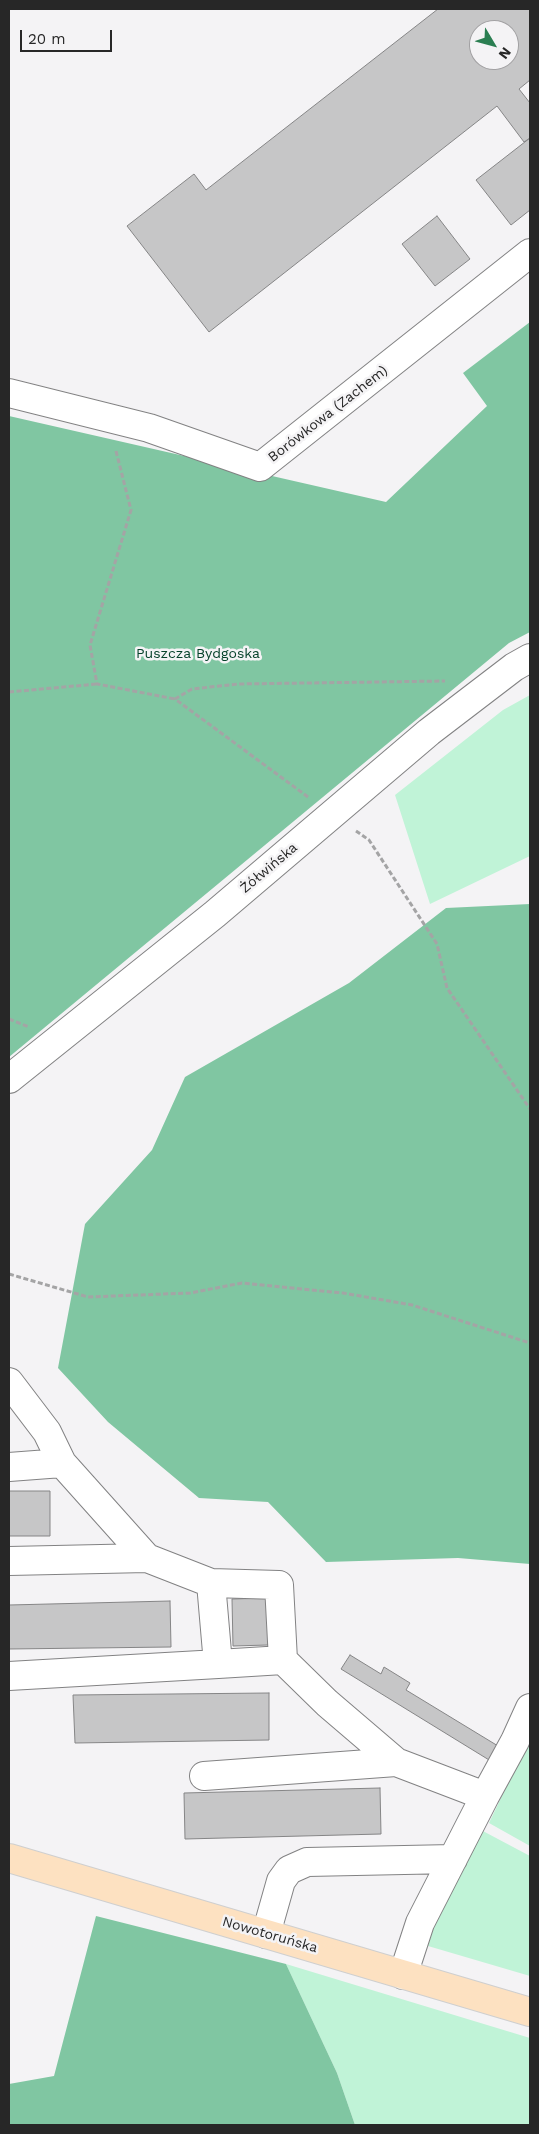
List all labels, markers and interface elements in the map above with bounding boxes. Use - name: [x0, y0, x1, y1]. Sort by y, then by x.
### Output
- scale bar: [22, 20, 115, 52]
- north arrow: [469, 20, 519, 70]
- text: 20 m: [28, 30, 66, 48]
- text: N: [496, 44, 515, 62]
- street label: Borówkowa (Zachem): [265, 362, 391, 466]
- park label: Puszcza Bydgoska: [136, 646, 260, 662]
- street label: Żółwińska: [237, 839, 301, 897]
- street label: Nowotoruńska: [220, 1913, 320, 1957]

